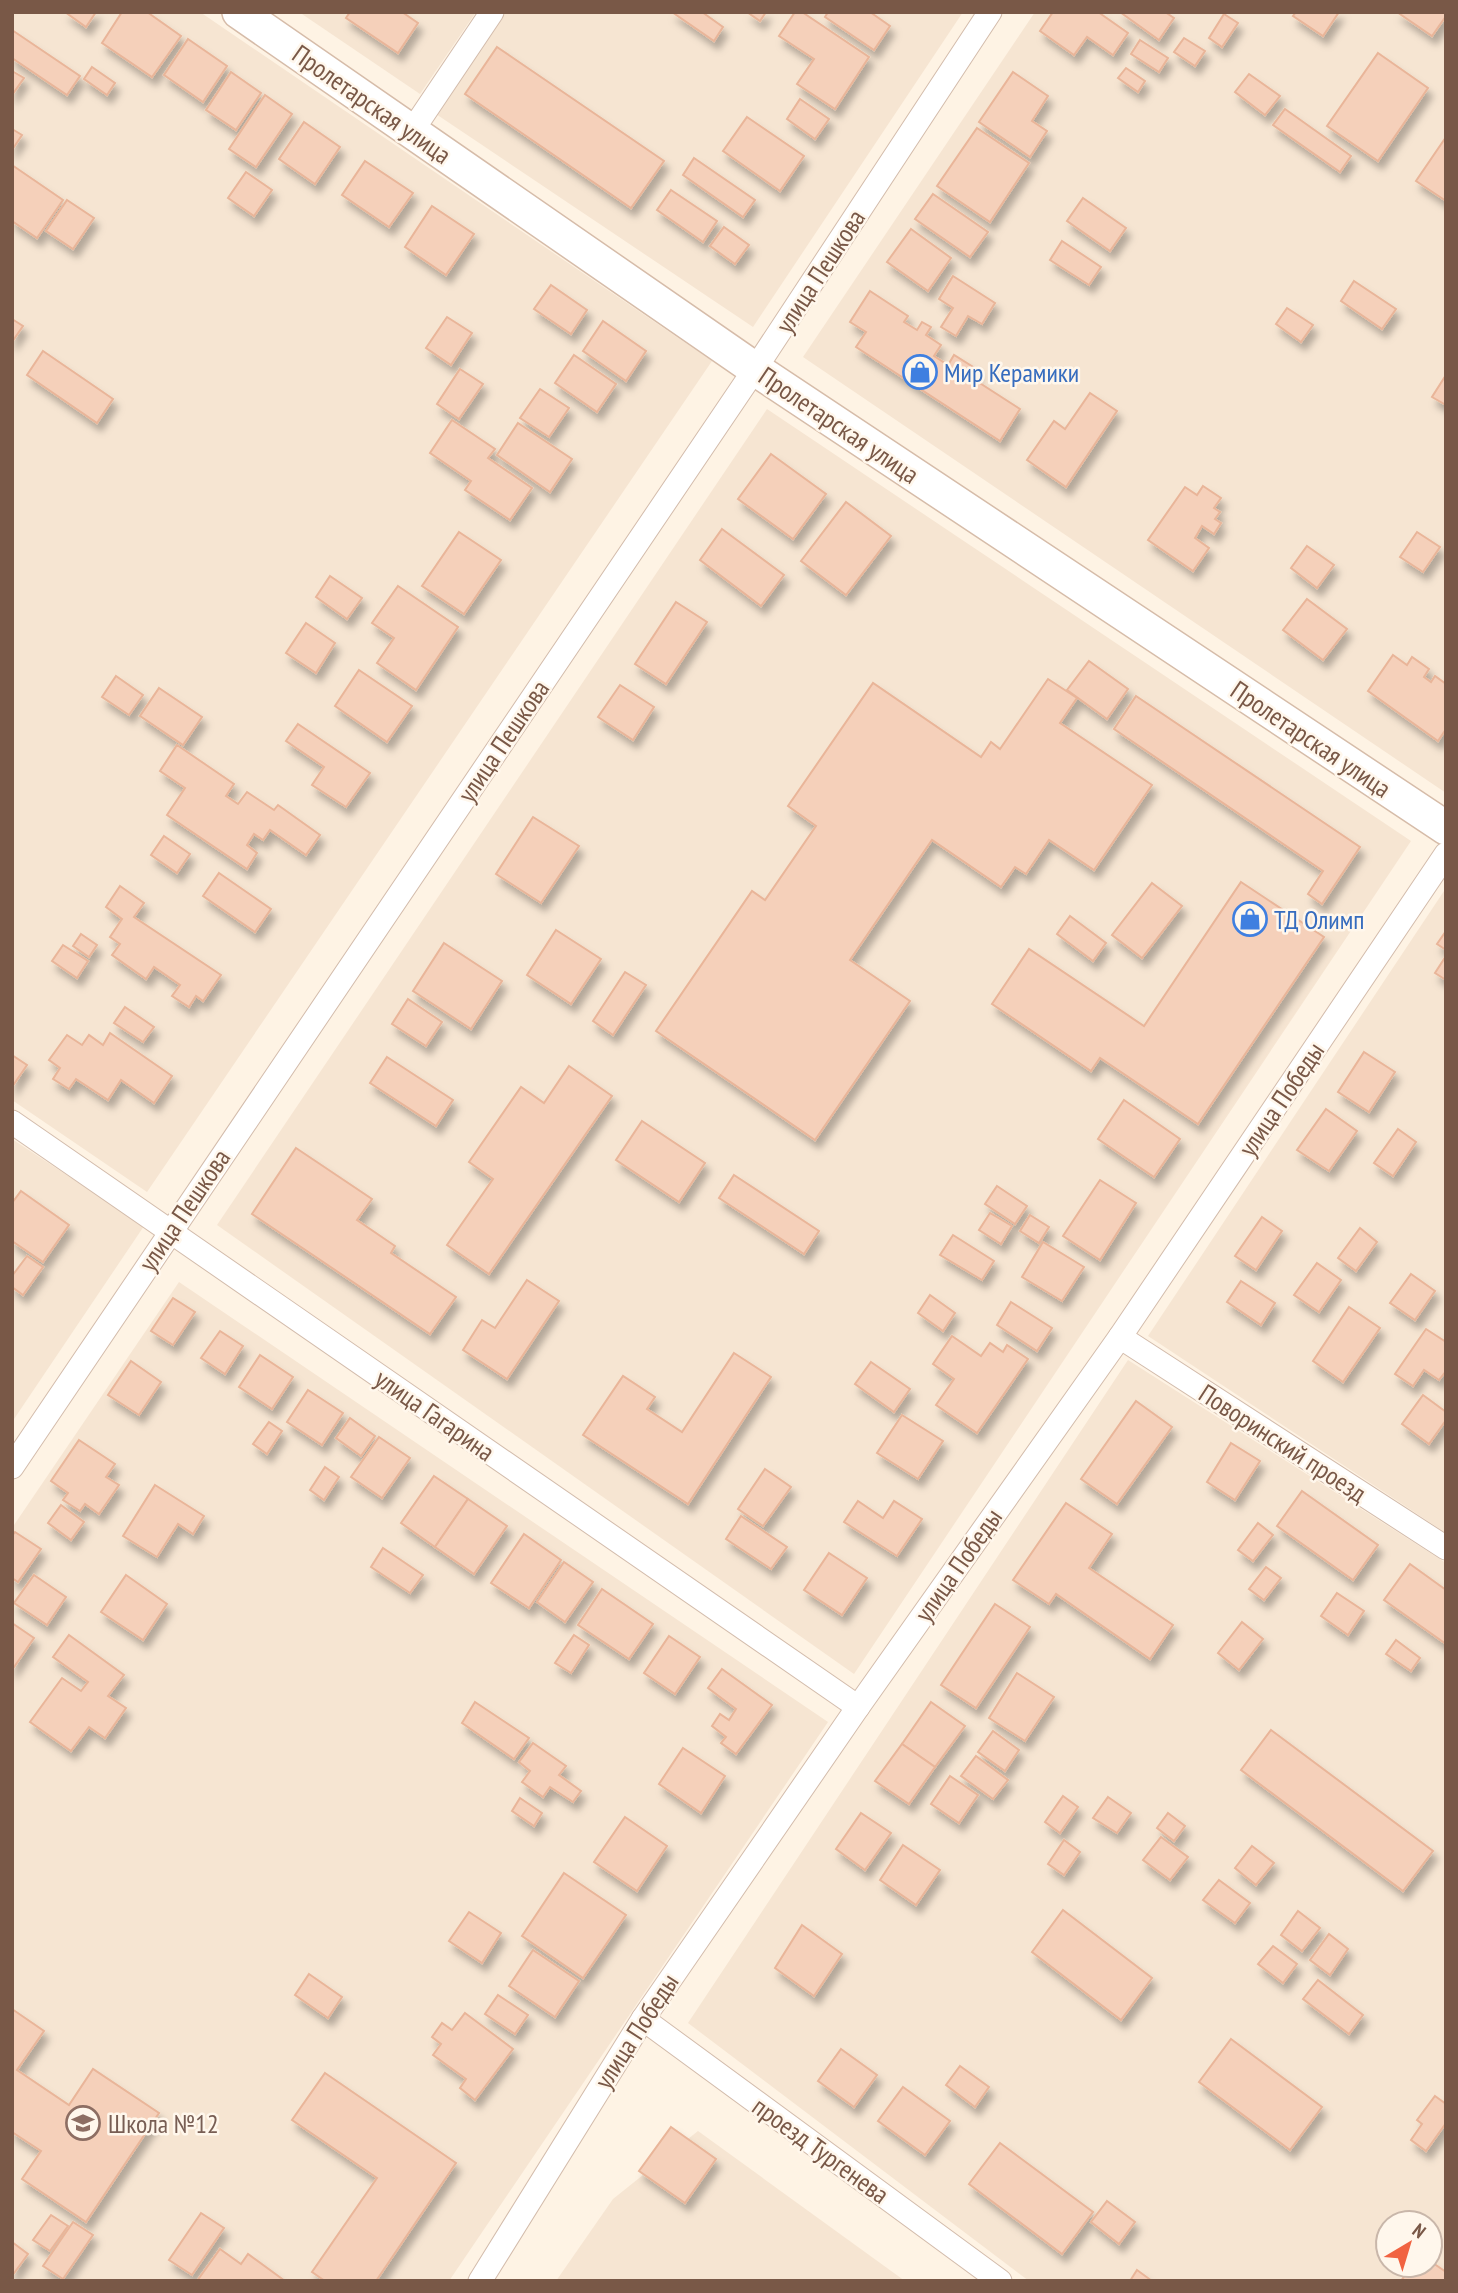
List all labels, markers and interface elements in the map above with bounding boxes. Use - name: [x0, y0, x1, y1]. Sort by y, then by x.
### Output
- street label: Пролетарская улица: [286, 37, 458, 171]
- street label: улица Пешкова: [768, 203, 872, 339]
- shop icon: Мир Керамики: [901, 353, 939, 391]
- place label: Мир Керамики: [944, 356, 1079, 389]
- street label: Пролетарская улица: [753, 359, 925, 491]
- street label: улица Пешкова: [450, 673, 556, 809]
- street label: Пролетарская улица: [1225, 673, 1397, 805]
- shop icon: ТД Олимп: [1231, 900, 1269, 938]
- place label: ТД Олимп: [1274, 903, 1364, 936]
- street label: улица Победы: [1231, 1036, 1331, 1162]
- street label: улица Пешкова: [131, 1142, 237, 1278]
- street label: улица Гагарина: [369, 1362, 501, 1468]
- street label: Поворинский проезд: [1193, 1377, 1373, 1509]
- street label: улица Победы: [907, 1502, 1009, 1628]
- street label: улица Победы: [587, 1967, 685, 2095]
- street label: проезд Тургенева: [746, 2089, 896, 2211]
- school or university icon: Школа №12: [64, 2104, 102, 2142]
- place label: Школа №12: [108, 2107, 219, 2140]
- north arrow: [1374, 2209, 1444, 2279]
- text: N: [1408, 2218, 1431, 2243]

